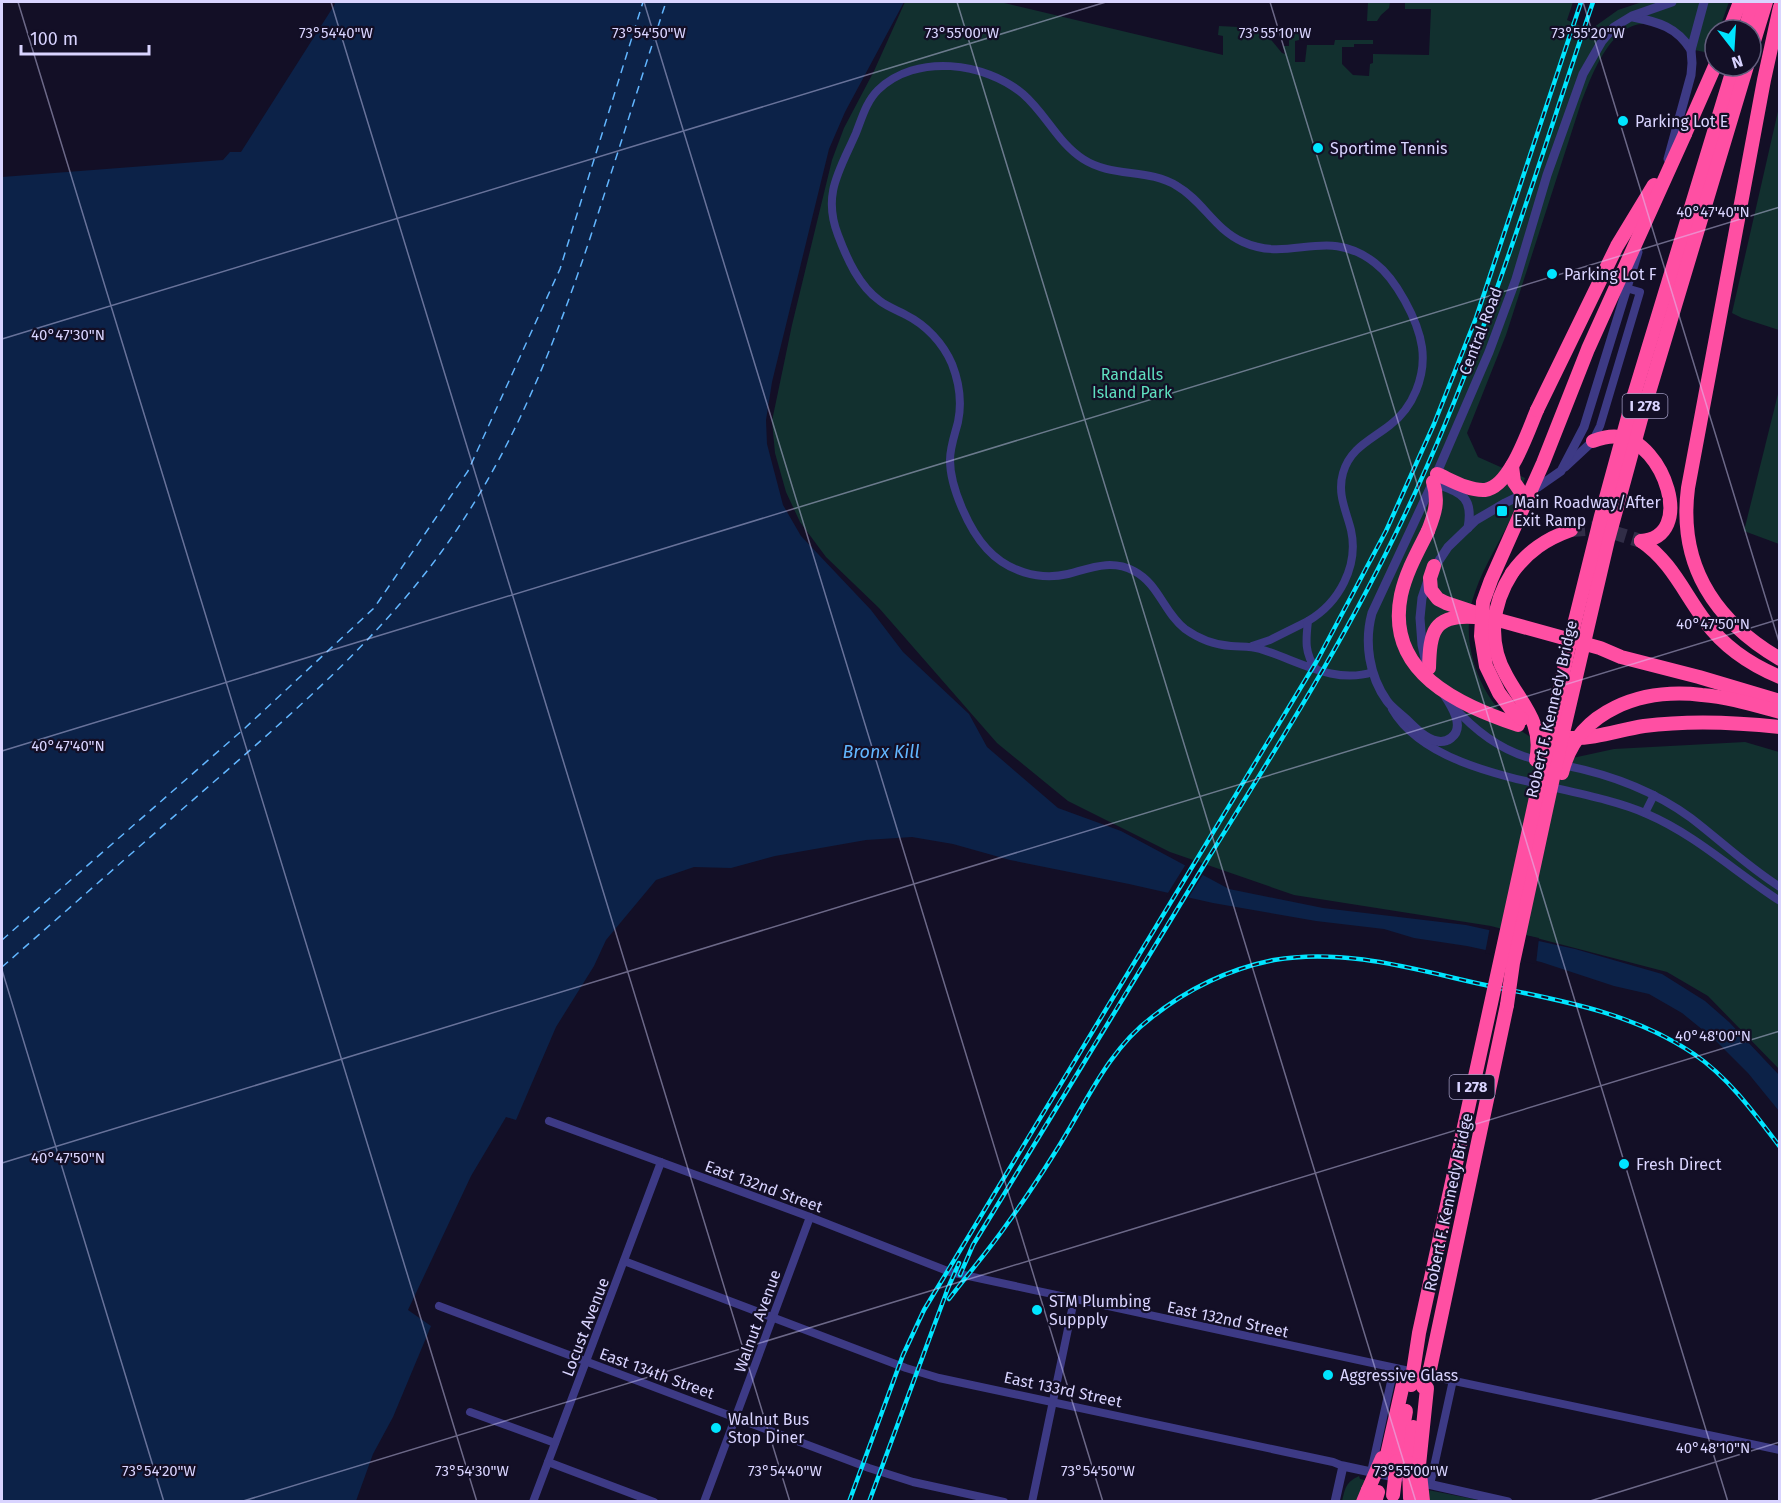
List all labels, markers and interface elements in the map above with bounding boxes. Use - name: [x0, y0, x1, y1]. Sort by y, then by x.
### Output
- scale bar: [21, 18, 148, 56]
- north arrow: [1703, 18, 1763, 78]
- text: 73°54'40"W: [299, 24, 374, 42]
- text: 73°54'50"W: [612, 24, 687, 42]
- text: 73°55'00"W: [925, 24, 1000, 42]
- text: 73°55'10"W: [1239, 24, 1312, 42]
- text: 73°55'20"W: [1551, 24, 1625, 42]
- text: 100 m: [30, 28, 78, 50]
- text: N: [1729, 51, 1745, 73]
- place label: Parking Lot E: [1635, 112, 1728, 131]
- marker: Parking Lot E: [1616, 114, 1630, 128]
- place label: Sportime Tennis: [1330, 139, 1448, 158]
- marker: Sportime Tennis: [1311, 141, 1325, 155]
- text: 40°47'40"N: [1676, 203, 1750, 221]
- place label: Parking Lot F: [1564, 265, 1657, 284]
- marker: Parking Lot F: [1545, 267, 1559, 281]
- street label: Central Road: [1455, 285, 1506, 378]
- text: 40°47'30"N: [31, 326, 105, 344]
- park label: Randalls Island Park: [1092, 365, 1173, 402]
- road number: I 278: [1622, 394, 1668, 418]
- place label: Main Roadway/After Exit Ramp: [1514, 493, 1661, 530]
- marker: Main Roadway/After Exit Ramp: [1495, 504, 1509, 518]
- text: 40°47'50"N: [1676, 615, 1750, 633]
- street label: Robert F. Kennedy Bridge: [1522, 618, 1581, 800]
- text: 40°47'40"N: [31, 737, 105, 755]
- water label: Bronx Kill: [842, 741, 920, 763]
- text: 40°48'00"N: [1675, 1027, 1751, 1045]
- road number: I 278: [1450, 1075, 1494, 1099]
- street label: Robert F. Kennedy Bridge: [1420, 1111, 1477, 1293]
- text: 40°47'50"N: [31, 1149, 105, 1167]
- place label: Fresh Direct: [1636, 1155, 1722, 1174]
- street label: East 132nd Street: [702, 1156, 825, 1217]
- marker: Fresh Direct: [1617, 1157, 1631, 1171]
- street label: Walnut Avenue: [730, 1267, 785, 1375]
- street label: Locust Avenue: [558, 1275, 613, 1379]
- place label: STM Plumbing Suppply: [1049, 1292, 1151, 1329]
- street label: East 132nd Street: [1165, 1297, 1291, 1342]
- marker: STM Plumbing Suppply: [1030, 1303, 1044, 1317]
- street label: East 134th Street: [597, 1344, 717, 1403]
- place label: Aggressive Glass: [1340, 1366, 1458, 1385]
- street label: East 133rd Street: [1002, 1368, 1124, 1411]
- marker: Aggressive Glass: [1321, 1368, 1335, 1382]
- place label: Walnut Bus Stop Diner: [728, 1410, 809, 1447]
- marker: Walnut Bus Stop Diner: [709, 1421, 723, 1435]
- text: 40°48'10"N: [1676, 1439, 1750, 1457]
- text: 73°54'20"W: [122, 1462, 197, 1480]
- text: 73°54'30"W: [435, 1462, 510, 1480]
- text: 73°54'40"W: [748, 1462, 823, 1480]
- text: 73°54'50"W: [1061, 1462, 1136, 1480]
- text: 73°55'00"W: [1374, 1462, 1449, 1480]

